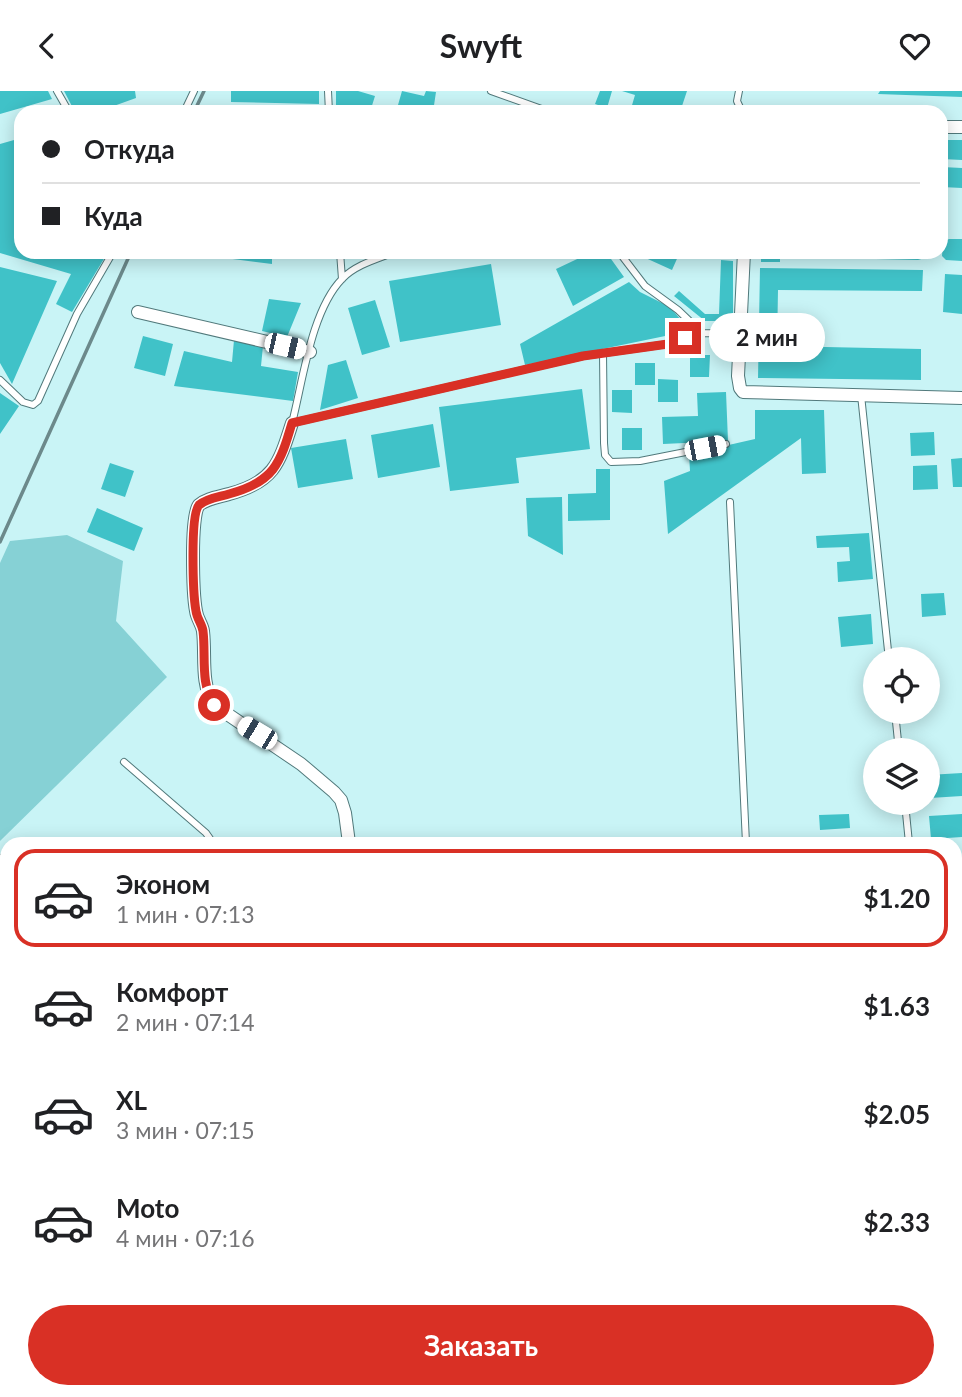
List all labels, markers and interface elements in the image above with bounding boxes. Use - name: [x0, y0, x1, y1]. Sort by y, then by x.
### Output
- text: Swyft: [440, 26, 522, 65]
- icon: back: [28, 27, 66, 65]
- icon: heart: [896, 27, 934, 65]
- text: Откуда: [84, 133, 175, 165]
- text: Куда: [84, 200, 143, 232]
- callout: 2 мин: [710, 313, 825, 363]
- route end: [669, 322, 701, 354]
- text: 2 мин: [736, 323, 798, 351]
- car: [263, 331, 308, 361]
- car: [683, 434, 728, 462]
- map controls: [863, 647, 940, 815]
- button: locate: [863, 647, 940, 724]
- route start: [198, 689, 230, 721]
- car: [234, 713, 281, 753]
- button: layers: [863, 738, 940, 815]
- icon: car: [32, 867, 95, 930]
- text: Эконом: [116, 868, 210, 900]
- text: $1.20: [864, 882, 930, 914]
- text: 1 мин · 07:13: [116, 900, 255, 928]
- icon: car: [32, 975, 95, 1038]
- text: Комфорт: [116, 976, 228, 1008]
- text: $1.63: [864, 990, 930, 1022]
- text: 2 мин · 07:14: [116, 1008, 255, 1036]
- icon: car: [32, 1083, 95, 1146]
- text: XL: [116, 1084, 147, 1116]
- text: $2.05: [864, 1098, 930, 1130]
- text: 3 мин · 07:15: [116, 1116, 255, 1144]
- icon: car: [32, 1191, 95, 1254]
- text: Moto: [116, 1192, 179, 1224]
- text: $2.33: [864, 1206, 930, 1238]
- text: 4 мин · 07:16: [116, 1224, 255, 1252]
- button: Заказать: [28, 1305, 934, 1385]

